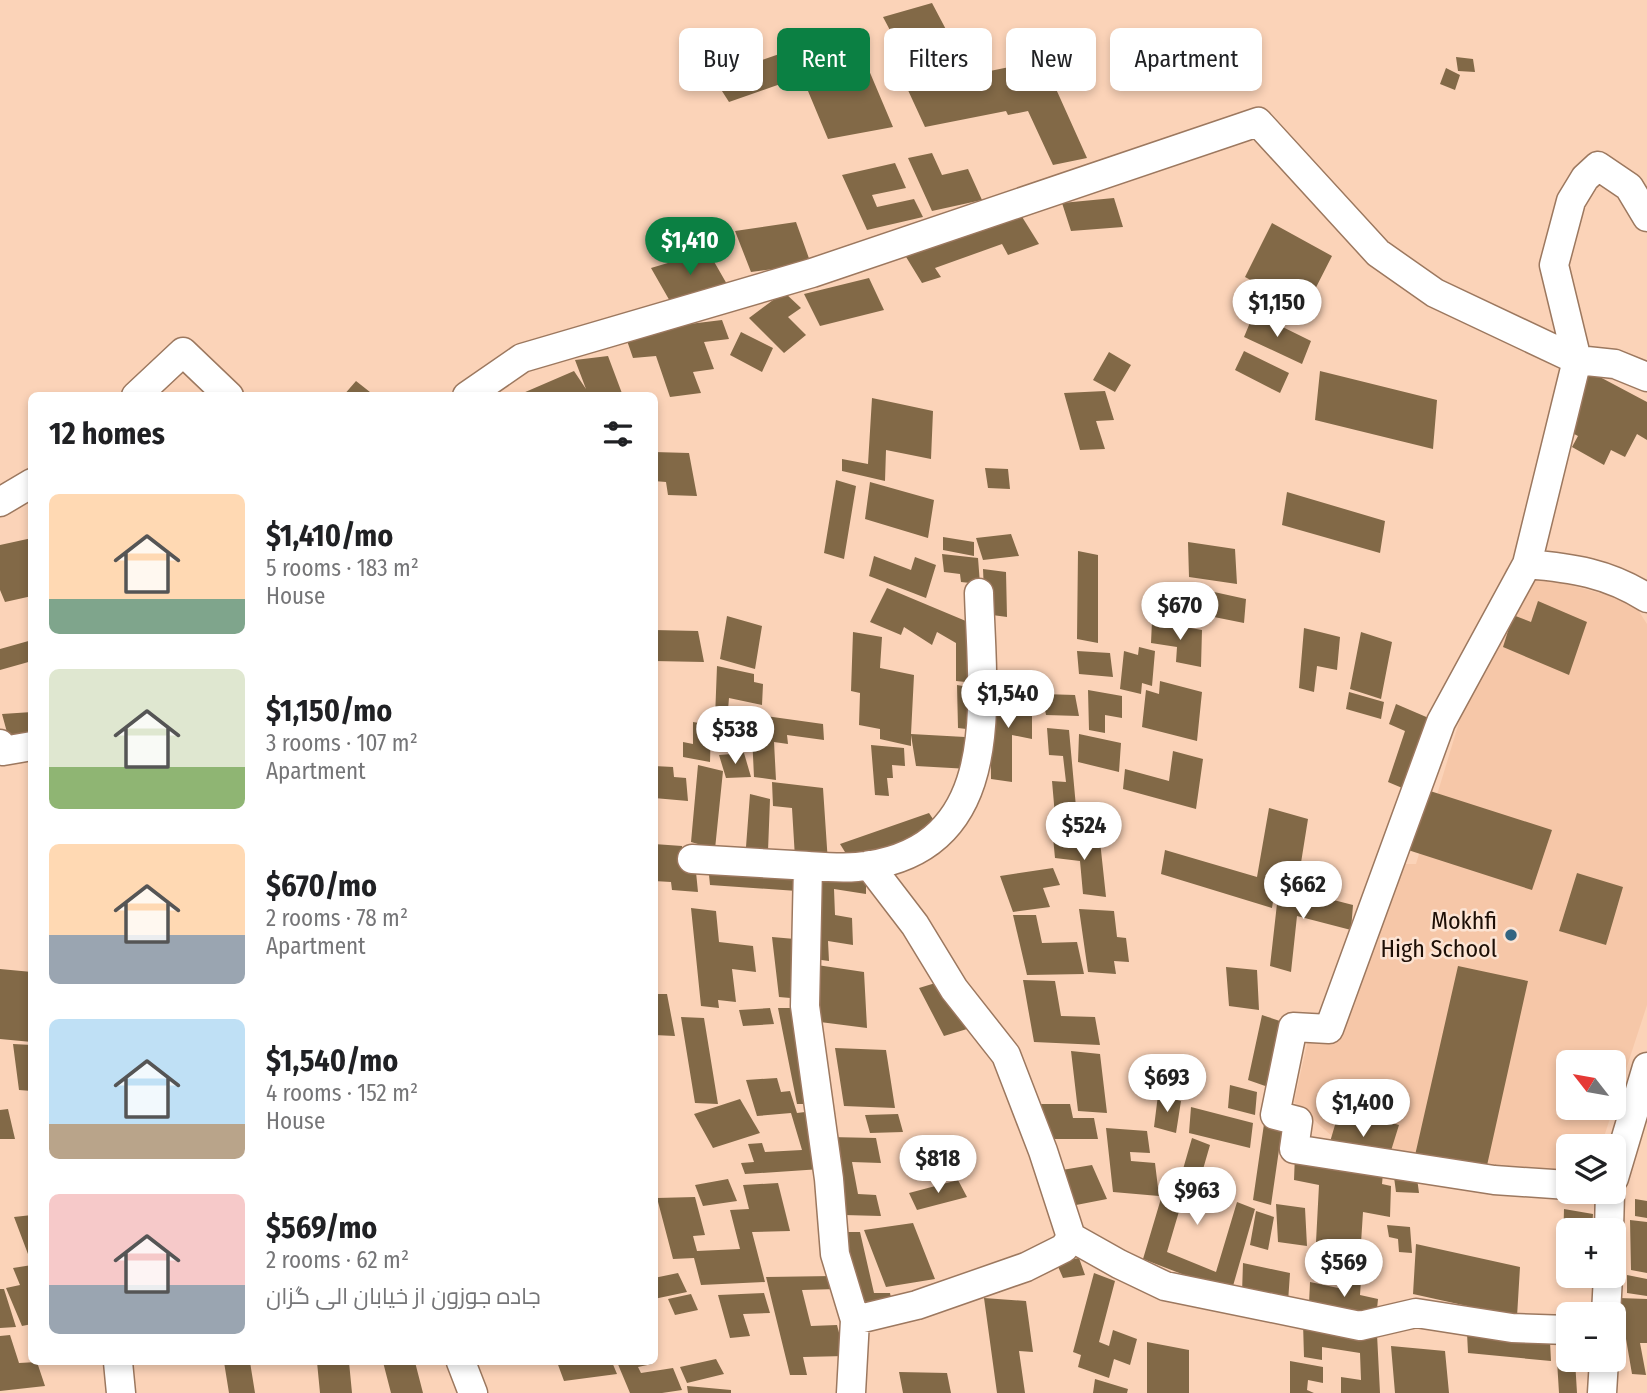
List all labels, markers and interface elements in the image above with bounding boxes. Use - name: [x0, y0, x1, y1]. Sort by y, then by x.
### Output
- chip: Buy: [679, 28, 763, 91]
- chip: Rent: [777, 28, 870, 91]
- chip: Filters: [884, 28, 992, 91]
- chip: New: [1006, 28, 1096, 91]
- chip: Apartment: [1110, 28, 1262, 91]
- pin: $1,410: [633, 218, 747, 277]
- text: $1,410: [661, 226, 719, 254]
- pin: $1,150: [1220, 280, 1334, 339]
- text: $1,150: [1249, 288, 1305, 316]
- icon: filters: [599, 415, 637, 453]
- text: 12 homes: [49, 416, 165, 452]
- text: $1,410/mo: [266, 518, 393, 554]
- icon: home: [105, 522, 189, 606]
- text: 5 rooms · 183 m²: [266, 554, 419, 582]
- text: House: [266, 582, 325, 610]
- pin: $670: [1139, 582, 1221, 642]
- text: $670: [1157, 591, 1203, 619]
- pin: $1,540: [951, 670, 1065, 730]
- text: $1,540: [977, 679, 1039, 707]
- text: $1,150/mo: [266, 693, 392, 729]
- icon: home: [105, 697, 189, 781]
- pin: $538: [694, 706, 776, 766]
- text: $538: [712, 715, 758, 743]
- text: 3 rooms · 107 m²: [266, 729, 418, 757]
- text: Apartment: [266, 757, 366, 785]
- pin: $524: [1043, 802, 1125, 862]
- text: $524: [1062, 811, 1106, 839]
- pin: $662: [1262, 862, 1344, 921]
- text: $670/mo: [266, 868, 377, 904]
- text: $662: [1280, 870, 1326, 898]
- icon: home: [105, 872, 189, 956]
- text: 2 rooms · 78 m²: [266, 904, 408, 932]
- place label: Mokhfi High School: [1380, 907, 1497, 963]
- marker: Mokhfi High School: [1503, 927, 1519, 943]
- text: Apartment: [266, 932, 366, 960]
- text: $1,540/mo: [266, 1043, 398, 1079]
- icon: home: [105, 1047, 189, 1131]
- north arrow: [1556, 1050, 1626, 1120]
- map controls: [1556, 1050, 1626, 1372]
- pin: $693: [1126, 1054, 1208, 1114]
- text: $693: [1144, 1063, 1190, 1091]
- text: 4 rooms · 152 m²: [266, 1079, 418, 1107]
- pin: $1,400: [1306, 1080, 1420, 1139]
- text: $1,400: [1332, 1088, 1394, 1116]
- text: House: [266, 1107, 325, 1135]
- button: layers: [1556, 1134, 1626, 1204]
- pin: $818: [897, 1136, 979, 1195]
- text: $818: [916, 1144, 960, 1172]
- pin: $963: [1156, 1168, 1238, 1227]
- text: $963: [1174, 1176, 1220, 1204]
- text: $569/mo: [266, 1210, 377, 1246]
- button: +: [1556, 1218, 1626, 1288]
- icon: home: [105, 1222, 189, 1306]
- pin: $569: [1303, 1240, 1385, 1299]
- text: 2 rooms · 62 m²: [266, 1246, 409, 1274]
- text: $569: [1321, 1248, 1367, 1276]
- text: جاده جوزون از خیابان الی گزان: [266, 1282, 541, 1310]
- button: −: [1556, 1302, 1626, 1372]

